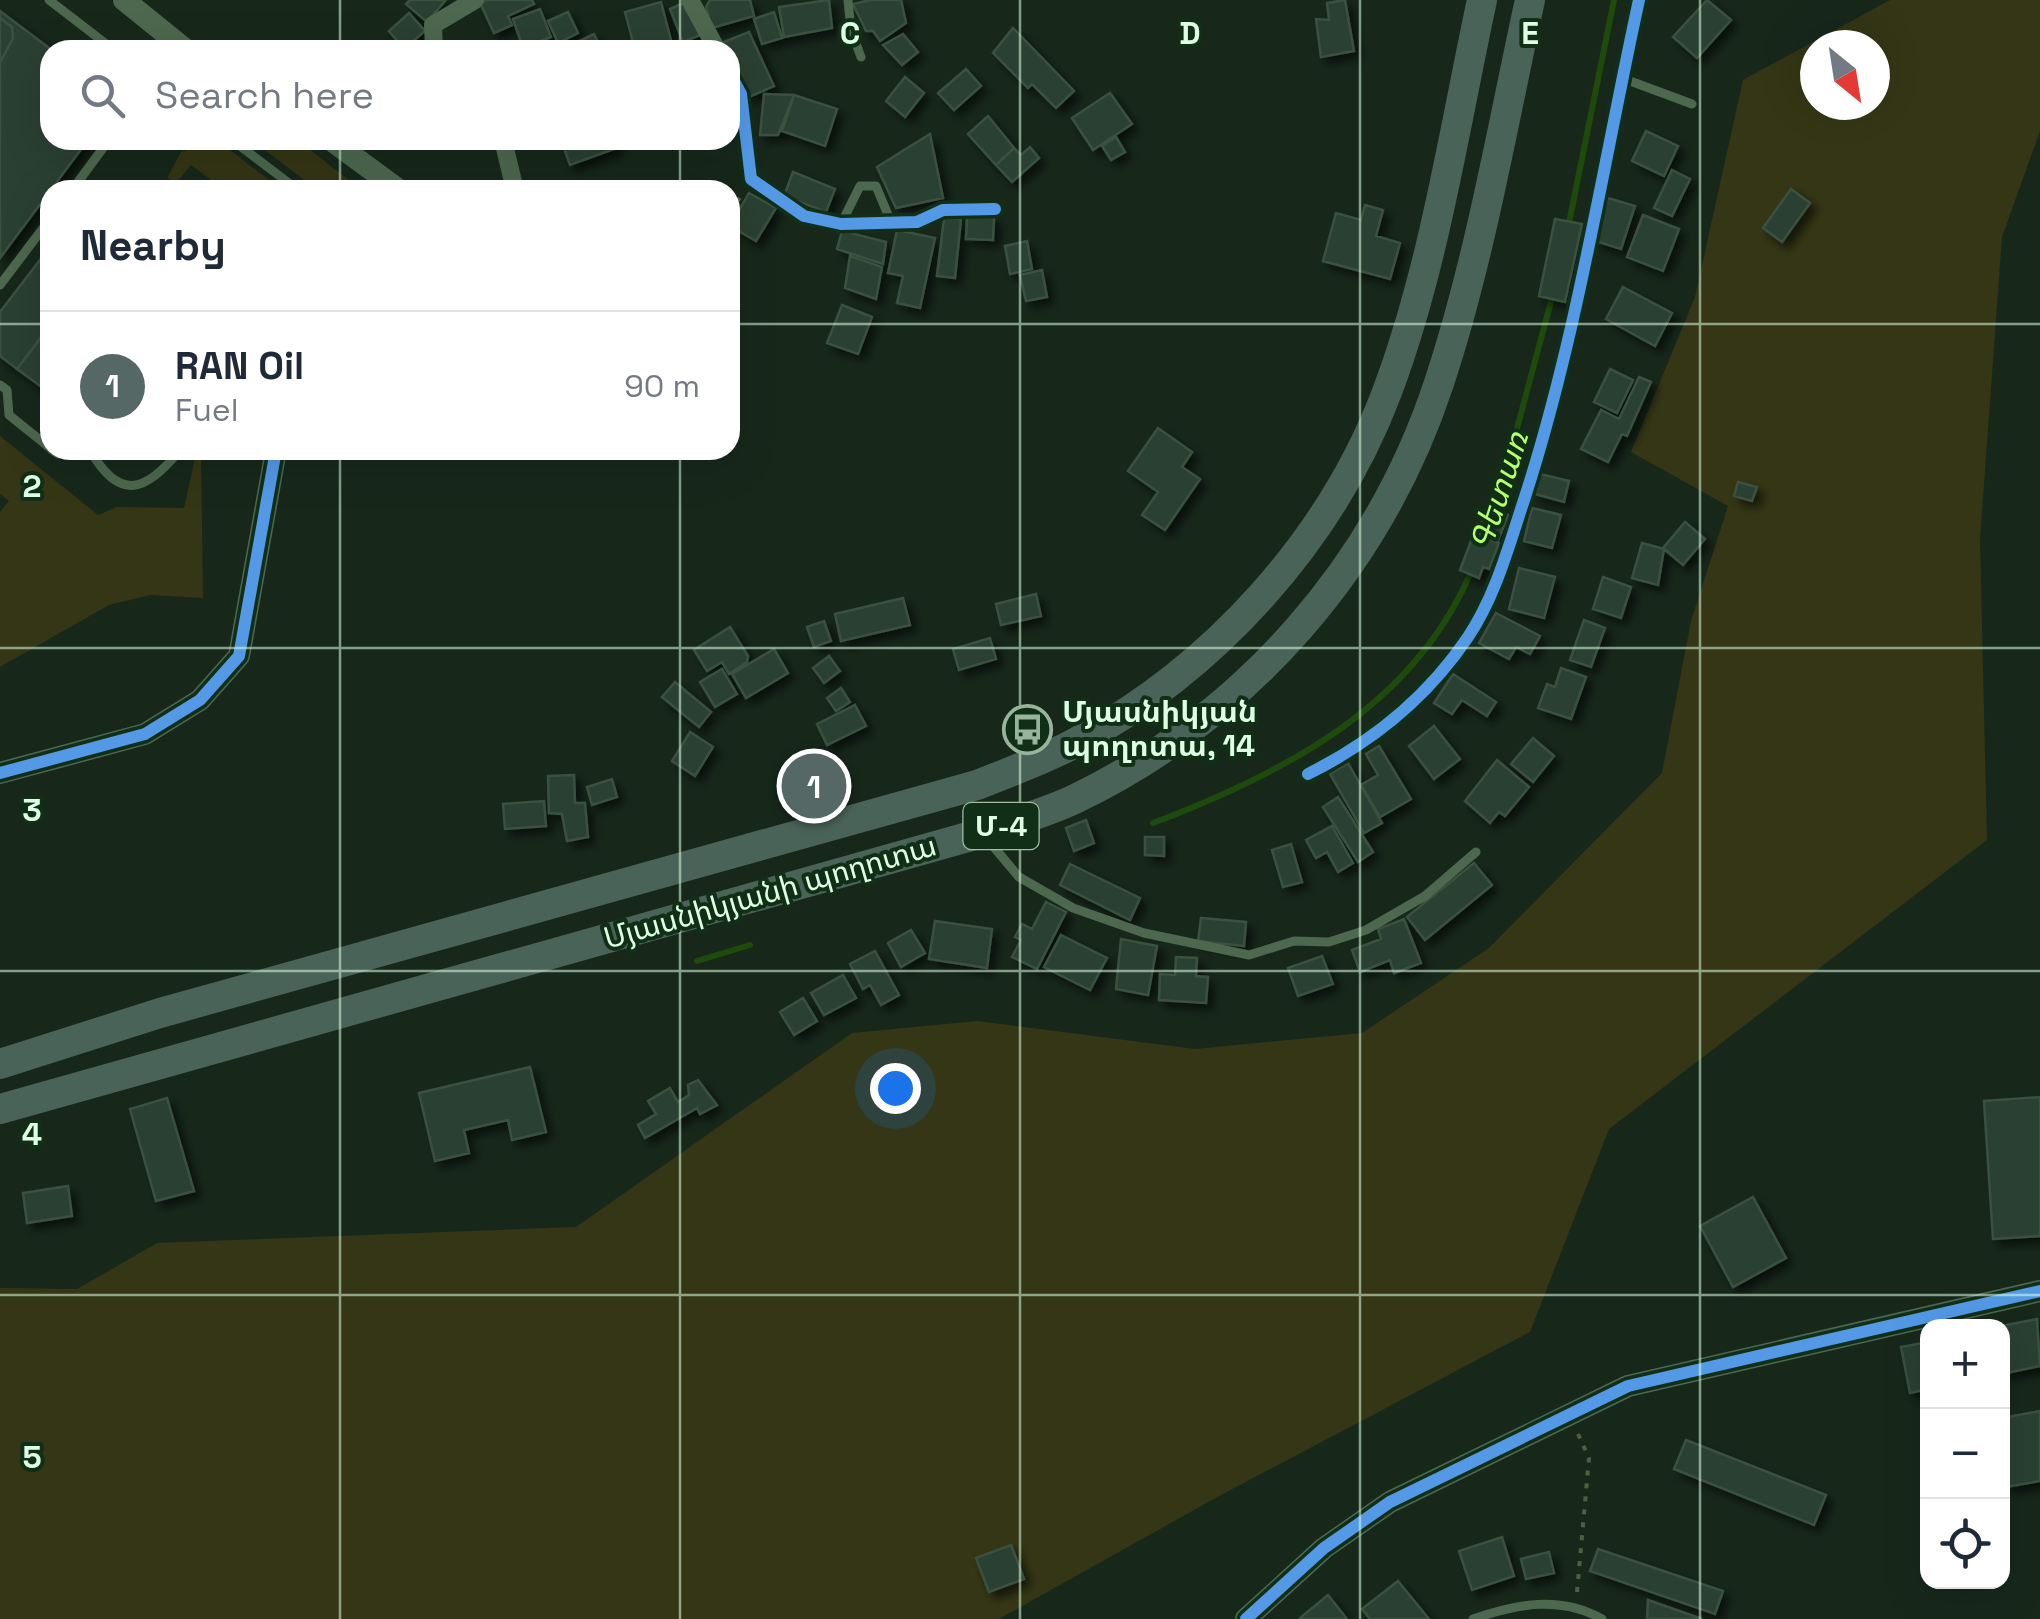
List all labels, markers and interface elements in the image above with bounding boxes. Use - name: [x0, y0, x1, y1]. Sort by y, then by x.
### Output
- text: C: [840, 13, 860, 53]
- text: D: [1179, 13, 1201, 53]
- text: E: [1521, 13, 1539, 53]
- north arrow: [1800, 30, 1890, 120]
- search box: [40, 40, 740, 150]
- icon: search: [75, 68, 130, 123]
- text: Search here: [155, 71, 374, 119]
- text: Nearby: [80, 219, 226, 272]
- text: RAN Oil: [175, 342, 304, 390]
- text: 1: [105, 366, 120, 406]
- text: 90 m: [624, 366, 700, 406]
- text: Fuel: [175, 390, 239, 430]
- water label: Գետառ: [1461, 425, 1537, 555]
- text: 2: [22, 466, 42, 506]
- place label: Մյասնիկյան պողոտա, 14: [1062, 692, 1257, 765]
- bus stop icon: Մյասնիկյան պողոտա, 14: [1001, 703, 1053, 755]
- pin: 1: [782, 748, 846, 824]
- text: 3: [22, 790, 42, 830]
- road number: Մ-4: [964, 803, 1038, 849]
- street label: Մյասնիկյանի պողոտա: [599, 825, 941, 958]
- your location: [870, 1063, 921, 1114]
- text: 4: [22, 1114, 42, 1154]
- map controls: [1920, 1319, 2010, 1589]
- button: +: [1920, 1319, 2010, 1409]
- button: −: [1920, 1409, 2010, 1499]
- text: 5: [22, 1437, 42, 1477]
- button: locate: [1920, 1499, 2010, 1589]

